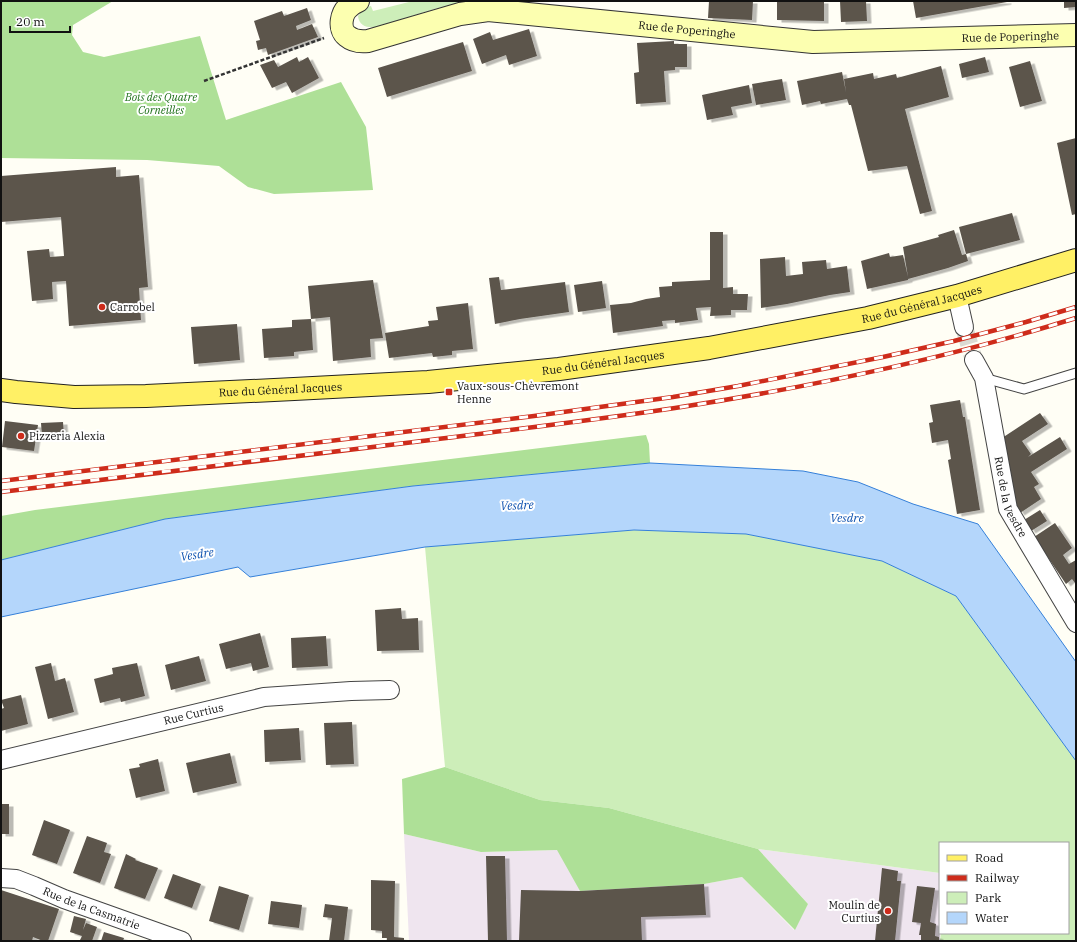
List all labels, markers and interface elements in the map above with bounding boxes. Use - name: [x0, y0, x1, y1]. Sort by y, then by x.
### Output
- scale bar: [10, 8, 70, 34]
- text: 20 m: [16, 14, 45, 29]
- street label: Rue de Poperinghe: [638, 18, 736, 41]
- street label: Rue de Poperinghe: [961, 28, 1059, 45]
- park label: Bois des Quatre Corneilles: [124, 90, 197, 117]
- street label: Rue du Général Jacques: [860, 282, 983, 326]
- place label: Carrobel: [110, 300, 155, 314]
- marker: Carrobel: [97, 302, 107, 312]
- street label: Rue du Général Jacques: [541, 347, 665, 378]
- street label: Rue du Général Jacques: [218, 379, 343, 400]
- place label: Vaux-sous-Chèvremont Henne: [457, 379, 579, 406]
- marker: Vaux-sous-Chèvremont Henne: [444, 387, 454, 397]
- place label: Pizzeria Alexia: [29, 429, 105, 443]
- marker: Pizzeria Alexia: [16, 431, 26, 441]
- street label: Rue de la Vesdre: [992, 455, 1030, 540]
- water label: Vesdre: [500, 497, 535, 513]
- water label: Vesdre: [830, 510, 864, 525]
- water label: Vesdre: [179, 544, 215, 564]
- street label: Rue Curtius: [162, 700, 225, 728]
- legend: [939, 842, 1069, 934]
- text: Road: [975, 850, 1004, 865]
- text: Railway: [975, 870, 1020, 885]
- street label: Rue de la Casmatrie: [41, 884, 142, 933]
- text: Park: [975, 890, 1001, 905]
- place label: Moulin de Curtius: [828, 898, 880, 925]
- marker: Moulin de Curtius: [883, 906, 893, 916]
- text: Water: [975, 910, 1009, 925]

